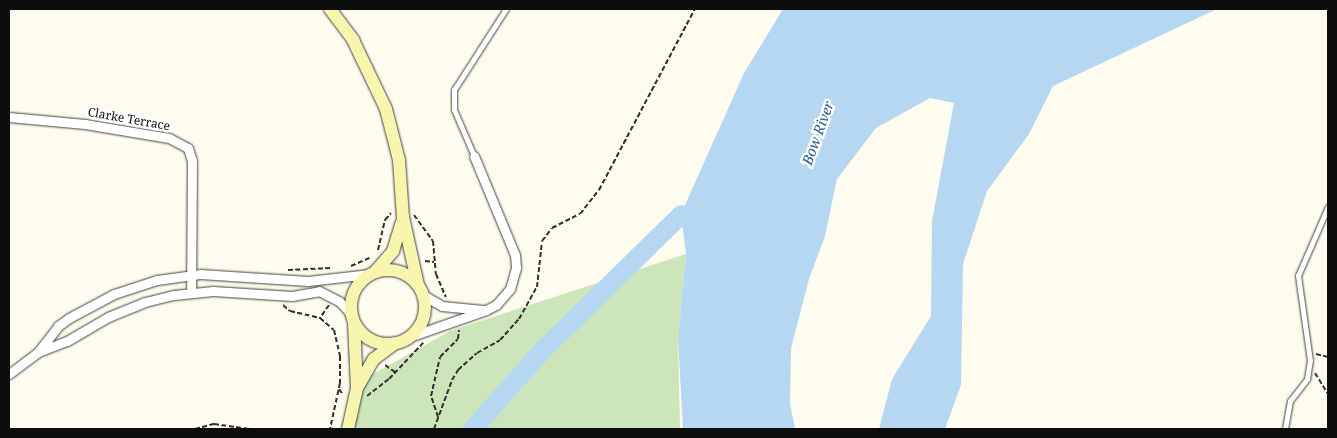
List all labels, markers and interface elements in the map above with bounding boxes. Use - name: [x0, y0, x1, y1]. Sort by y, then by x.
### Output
- water label: Bow River: [799, 99, 837, 167]
- street label: Clarke Terrace: [87, 105, 171, 133]

